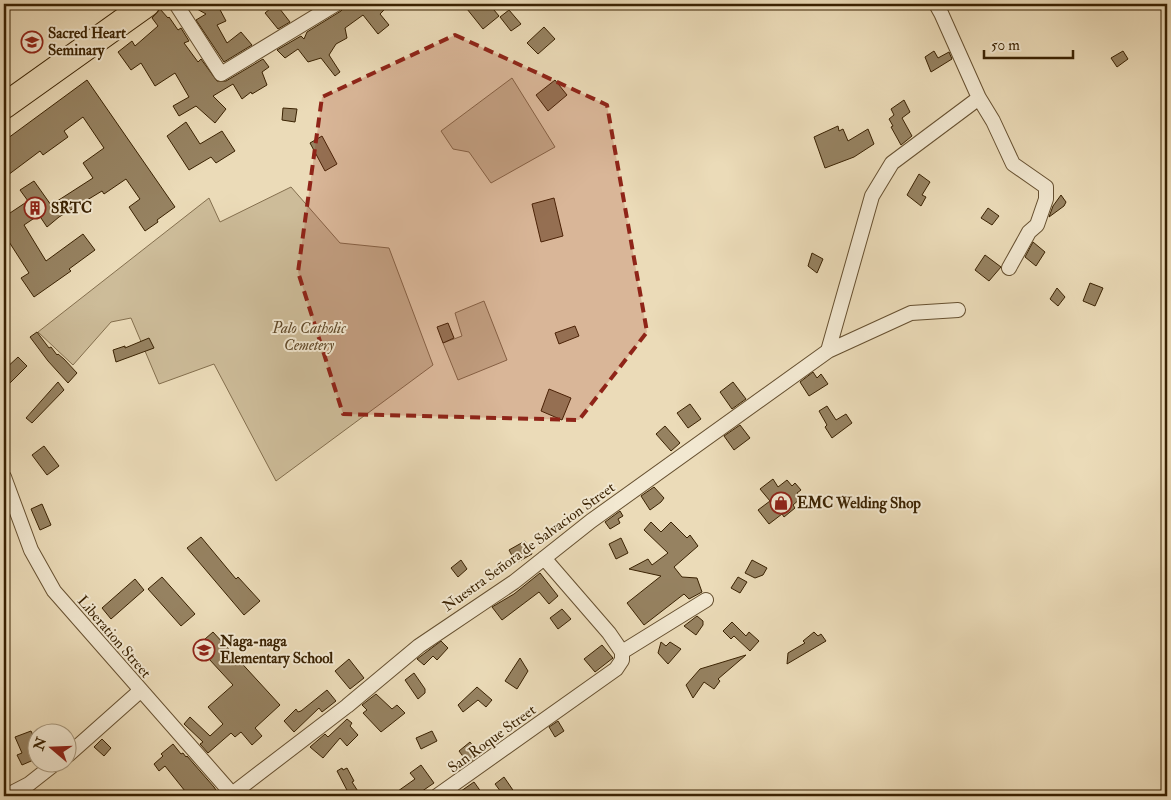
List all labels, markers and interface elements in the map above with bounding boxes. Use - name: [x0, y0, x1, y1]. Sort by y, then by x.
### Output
- place label: Sacred Heart Seminary: [48, 24, 126, 61]
- scale bar: [984, 28, 1072, 60]
- school or university icon: Sacred Heart Seminary: [20, 30, 44, 54]
- text: 50 m: [991, 36, 1020, 55]
- building icon: SRTC: [23, 196, 47, 220]
- place label: SRTC: [51, 199, 92, 218]
- park label: Palo Catholic Cemetery: [271, 319, 346, 355]
- street label: Nuestra Señora de Salvacion Street: [439, 478, 619, 616]
- shop icon: EMC Welding Shop: [769, 491, 793, 515]
- place label: EMC Welding Shop: [797, 494, 921, 514]
- street label: Liberation Street: [73, 592, 155, 682]
- place label: Naga-naga Elementary School: [219, 632, 333, 669]
- school or university icon: Naga-naga Elementary School: [192, 638, 216, 662]
- street label: San Roque Street: [444, 701, 540, 777]
- north arrow: [28, 722, 78, 772]
- text: N: [30, 735, 50, 754]

